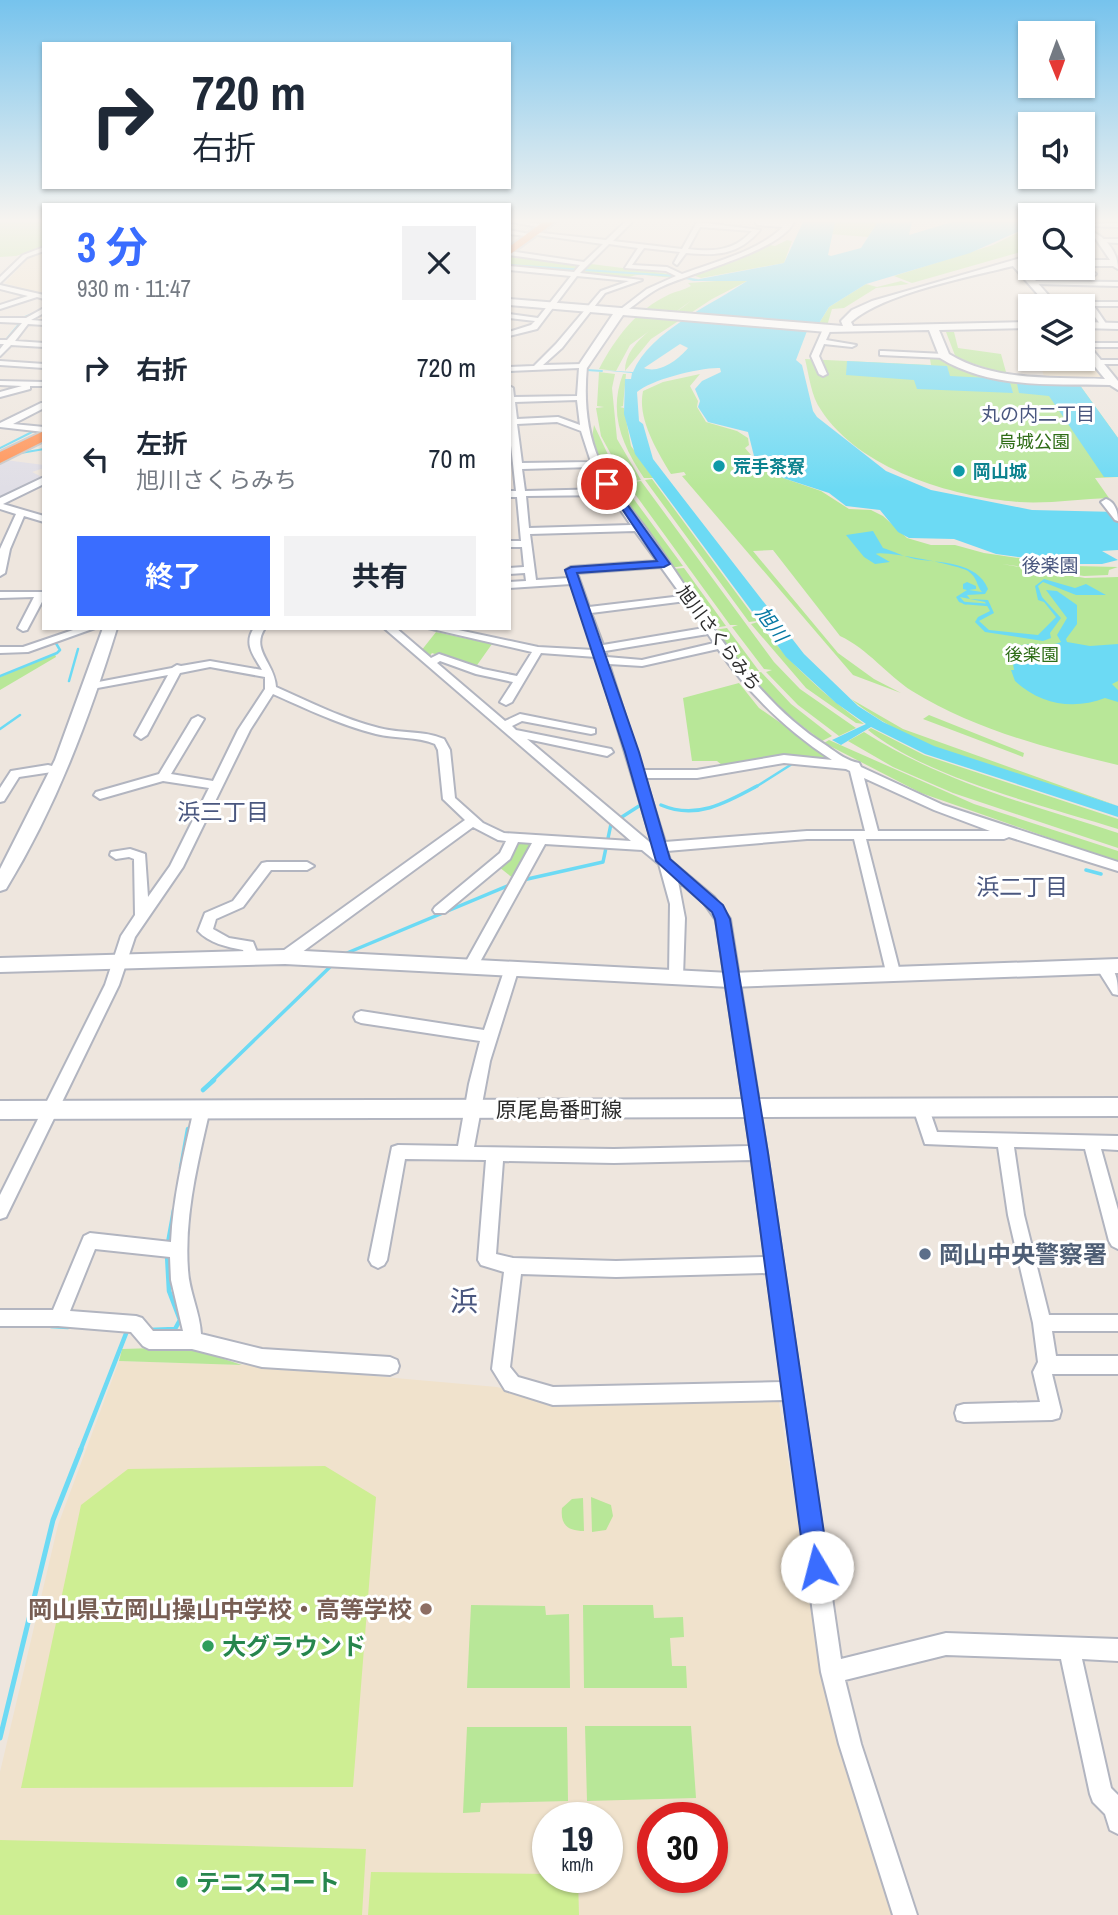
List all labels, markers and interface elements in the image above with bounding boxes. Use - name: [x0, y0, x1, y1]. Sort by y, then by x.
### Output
- north arrow: [1018, 21, 1096, 98]
- map controls: [1018, 21, 1095, 371]
- text: 720 m: [192, 59, 306, 125]
- icon: right: [77, 70, 168, 161]
- button: sound: [1018, 112, 1095, 189]
- text: 右折: [192, 126, 256, 169]
- button: search: [1018, 203, 1095, 280]
- text: 3 分: [77, 219, 148, 275]
- button: close: [402, 226, 476, 300]
- text: 930 m · 11:47: [77, 273, 191, 304]
- button: layers: [1018, 294, 1095, 371]
- icon: right: [77, 349, 115, 387]
- text: 720 m: [417, 350, 476, 385]
- text: 右折: [136, 352, 188, 387]
- district label: 丸の内二丁目: [981, 401, 1095, 427]
- text: 左折: [136, 426, 188, 461]
- park label: 烏城公園: [998, 429, 1070, 454]
- icon: left: [77, 440, 115, 478]
- text: 70 m: [429, 441, 476, 476]
- pin: [577, 454, 637, 514]
- place label: 荒手茶寮: [733, 454, 805, 479]
- marker: 荒手茶寮: [711, 458, 727, 474]
- place label: 岡山城: [973, 459, 1027, 484]
- marker: 岡山城: [951, 463, 967, 479]
- text: 旭川さくらみち: [136, 464, 297, 495]
- icon: arrive: [588, 465, 626, 503]
- button: 終了: [77, 536, 270, 616]
- button: 共有: [284, 536, 476, 616]
- district label: 後楽園: [1021, 552, 1079, 578]
- street label: 旭川さくらみち: [671, 580, 767, 696]
- water label: 旭川: [750, 601, 795, 649]
- park label: 後楽園: [1005, 642, 1059, 667]
- district label: 浜三丁目: [177, 796, 269, 827]
- district label: 浜二丁目: [976, 871, 1068, 902]
- street label: 原尾島番町線: [496, 1095, 622, 1124]
- place label: 岡山中央警察署: [939, 1238, 1107, 1270]
- marker: 岡山中央警察署: [917, 1246, 933, 1262]
- district label: 浜: [450, 1282, 478, 1320]
- position arrow: [780, 1530, 854, 1604]
- place label: 岡山県立岡山操山中学校・高等学校: [28, 1593, 412, 1625]
- marker: 岡山県立岡山操山中学校・高等学校: [418, 1601, 434, 1617]
- place label: 大グラウンド: [222, 1630, 366, 1662]
- marker: 大グラウンド: [200, 1638, 216, 1654]
- speed limit sign: 30: [637, 1802, 728, 1893]
- text: 19: [562, 1815, 593, 1862]
- text: km/h: [562, 1852, 594, 1877]
- place label: テニスコート: [196, 1866, 340, 1898]
- marker: テニスコート: [174, 1874, 190, 1890]

